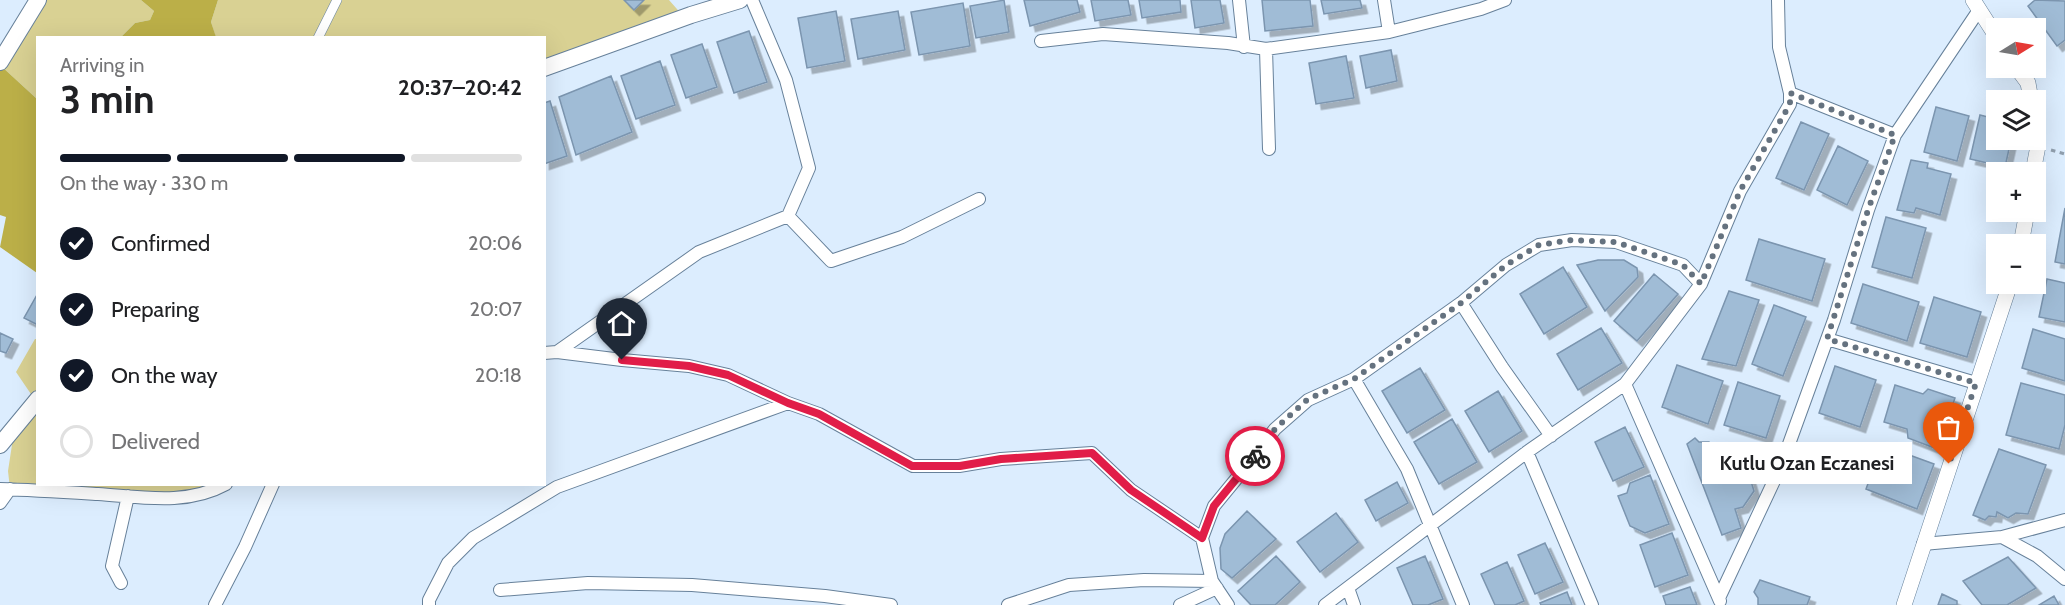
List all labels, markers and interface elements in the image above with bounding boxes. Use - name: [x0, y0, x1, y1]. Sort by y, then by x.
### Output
- north arrow: [1986, 18, 2046, 78]
- map controls: [1986, 18, 2046, 294]
- text: Arriving in: [60, 53, 144, 77]
- text: 20:37–20:42: [398, 74, 522, 101]
- text: 3 min: [60, 75, 155, 123]
- button: layers: [1986, 90, 2046, 150]
- button: +: [1986, 162, 2046, 222]
- text: On the way · 330 m: [60, 171, 228, 195]
- icon: check: [60, 227, 93, 260]
- text: Confirmed: [111, 230, 210, 257]
- text: 20:06: [468, 231, 522, 255]
- button: −: [1986, 234, 2046, 294]
- icon: check: [60, 293, 93, 326]
- text: Preparing: [111, 296, 199, 323]
- text: 20:07: [470, 297, 522, 321]
- pin: [596, 298, 647, 360]
- icon: home: [605, 307, 638, 340]
- icon: check: [60, 359, 93, 392]
- text: On the way: [111, 362, 218, 389]
- text: 20:18: [475, 363, 522, 387]
- pin: [1923, 402, 1974, 464]
- icon: bag: [1932, 411, 1965, 444]
- courier: [1225, 426, 1285, 486]
- text: Delivered: [111, 428, 200, 455]
- icon: bike: [1239, 440, 1272, 473]
- callout: Kutlu Ozan Eczanesi: [1703, 443, 1913, 485]
- text: Kutlu Ozan Eczanesi: [1720, 451, 1894, 475]

